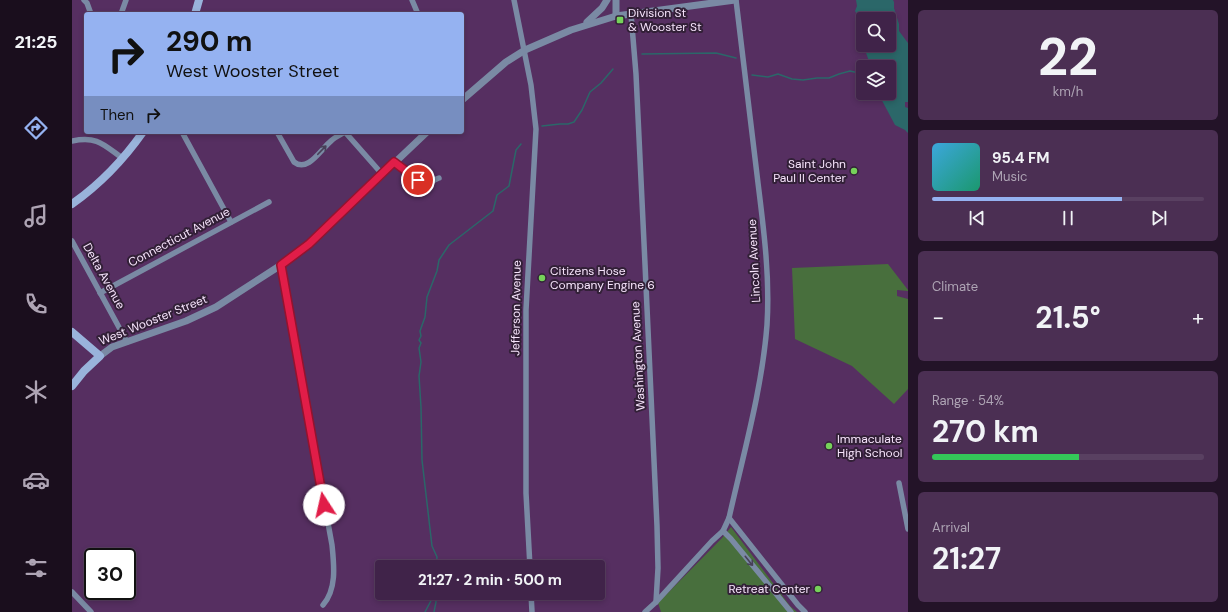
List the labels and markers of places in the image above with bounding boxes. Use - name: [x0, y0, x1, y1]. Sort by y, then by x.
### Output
- place label: Division St & Wooster St: [628, 5, 702, 35]
- marker: Division St & Wooster St: [615, 15, 625, 25]
- place label: Saint John Paul II Center: [773, 156, 847, 186]
- pin: [401, 163, 435, 197]
- marker: Saint John Paul II Center: [849, 166, 859, 176]
- place label: Citizens Hose Company Engine 6: [550, 263, 655, 293]
- marker: Citizens Hose Company Engine 6: [537, 273, 547, 283]
- place label: Immaculate High School: [837, 431, 902, 461]
- marker: Immaculate High School: [824, 441, 834, 451]
- place label: Retreat Center: [729, 581, 811, 597]
- marker: Retreat Center: [813, 584, 823, 594]

